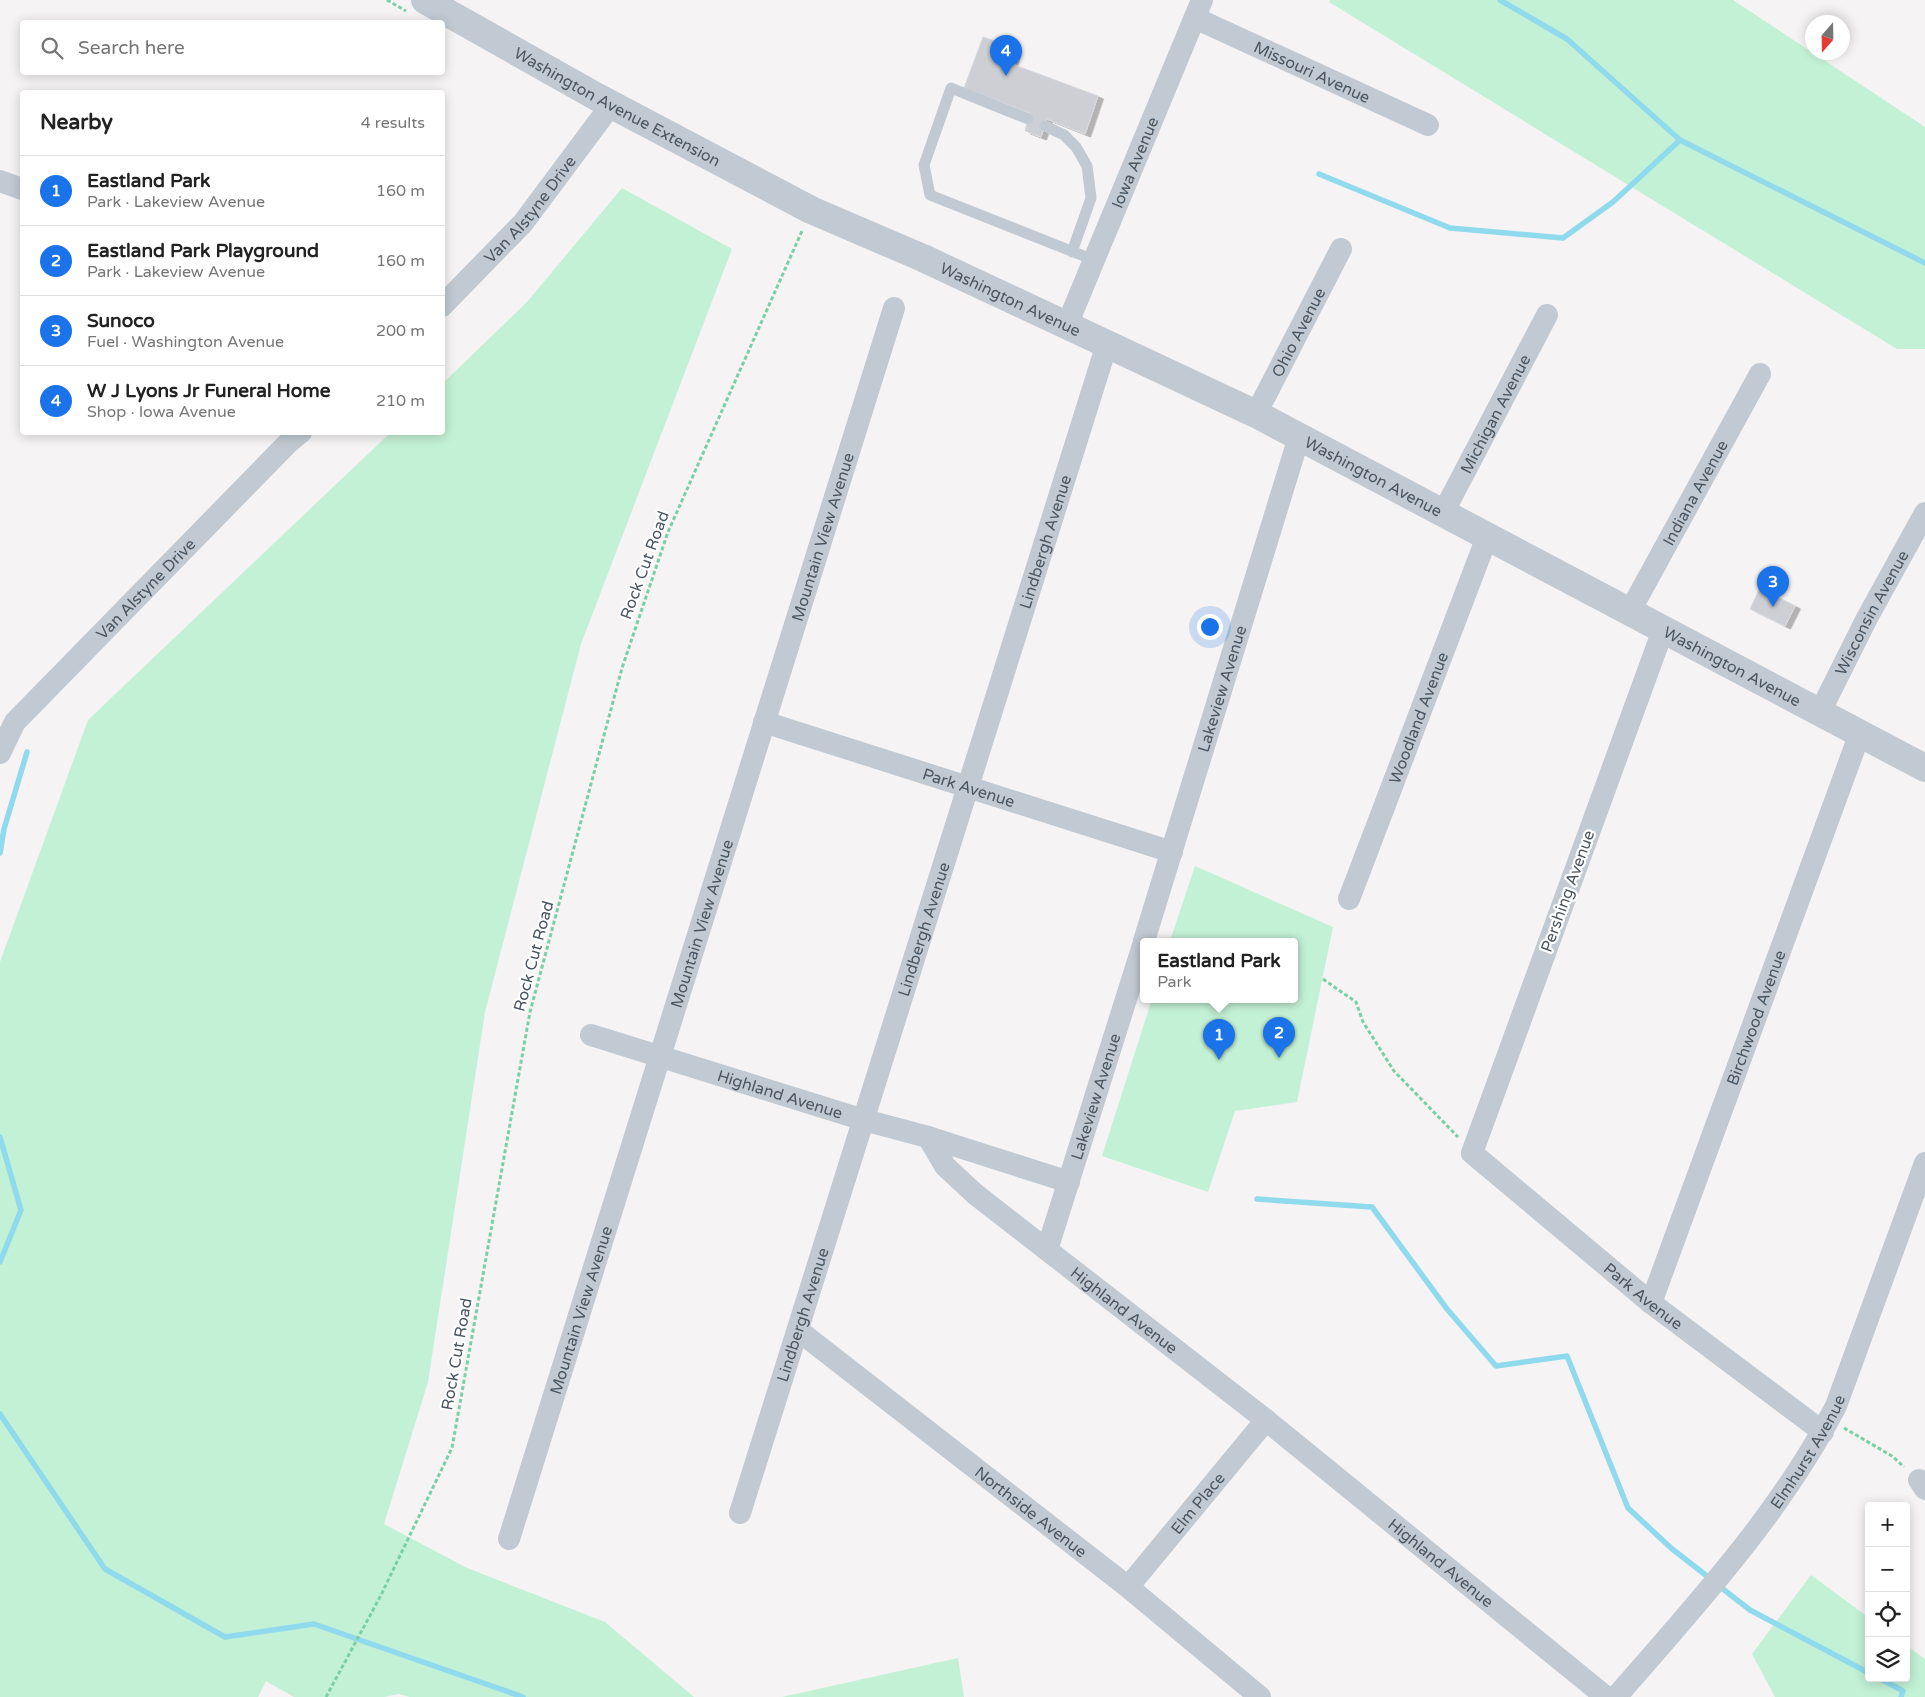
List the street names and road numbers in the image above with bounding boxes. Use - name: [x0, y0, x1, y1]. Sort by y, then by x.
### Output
- street label: Missouri Avenue: [1251, 37, 1373, 108]
- street label: Washington Avenue Extension: [510, 43, 724, 171]
- street label: Iowa Avenue: [1108, 114, 1163, 211]
- street label: Van Alstyne Drive: [480, 152, 581, 268]
- street label: Washington Avenue: [937, 258, 1084, 341]
- street label: Ohio Avenue: [1268, 285, 1330, 381]
- street label: Michigan Avenue: [1456, 351, 1535, 477]
- street label: Washington Avenue: [1301, 432, 1445, 522]
- street label: Indiana Avenue: [1659, 437, 1733, 549]
- street label: Mountain View Avenue: [788, 450, 859, 624]
- street label: Lindbergh Avenue: [1015, 473, 1076, 612]
- street label: Rock Cut Road: [616, 508, 674, 622]
- street label: Van Alstyne Drive: [92, 535, 200, 644]
- street label: Wisconsin Avenue: [1831, 547, 1913, 679]
- street label: Washington Avenue: [1660, 622, 1804, 712]
- street label: Lakeview Avenue: [1194, 623, 1251, 755]
- street label: Woodland Avenue: [1385, 649, 1453, 787]
- street label: Park Avenue: [920, 764, 1017, 812]
- street label: Pershing Avenue: [1537, 828, 1599, 955]
- street label: Mountain View Avenue: [667, 837, 738, 1010]
- street label: Lindbergh Avenue: [894, 860, 955, 999]
- street label: Rock Cut Road: [510, 899, 558, 1014]
- street label: Birchwood Avenue: [1723, 948, 1791, 1088]
- street label: Lakeview Avenue: [1067, 1031, 1126, 1162]
- street label: Highland Avenue: [715, 1066, 845, 1124]
- street label: Mountain View Avenue: [546, 1224, 617, 1397]
- street label: Lindbergh Avenue: [773, 1245, 834, 1384]
- street label: Park Avenue: [1599, 1259, 1686, 1334]
- street label: Highland Avenue: [1066, 1263, 1181, 1359]
- street label: Rock Cut Road: [437, 1296, 477, 1412]
- street label: Elmhurst Avenue: [1766, 1392, 1850, 1513]
- street label: Northside Avenue: [970, 1462, 1091, 1562]
- street label: Elm Place: [1167, 1469, 1230, 1539]
- street label: Highland Avenue: [1384, 1515, 1497, 1612]

